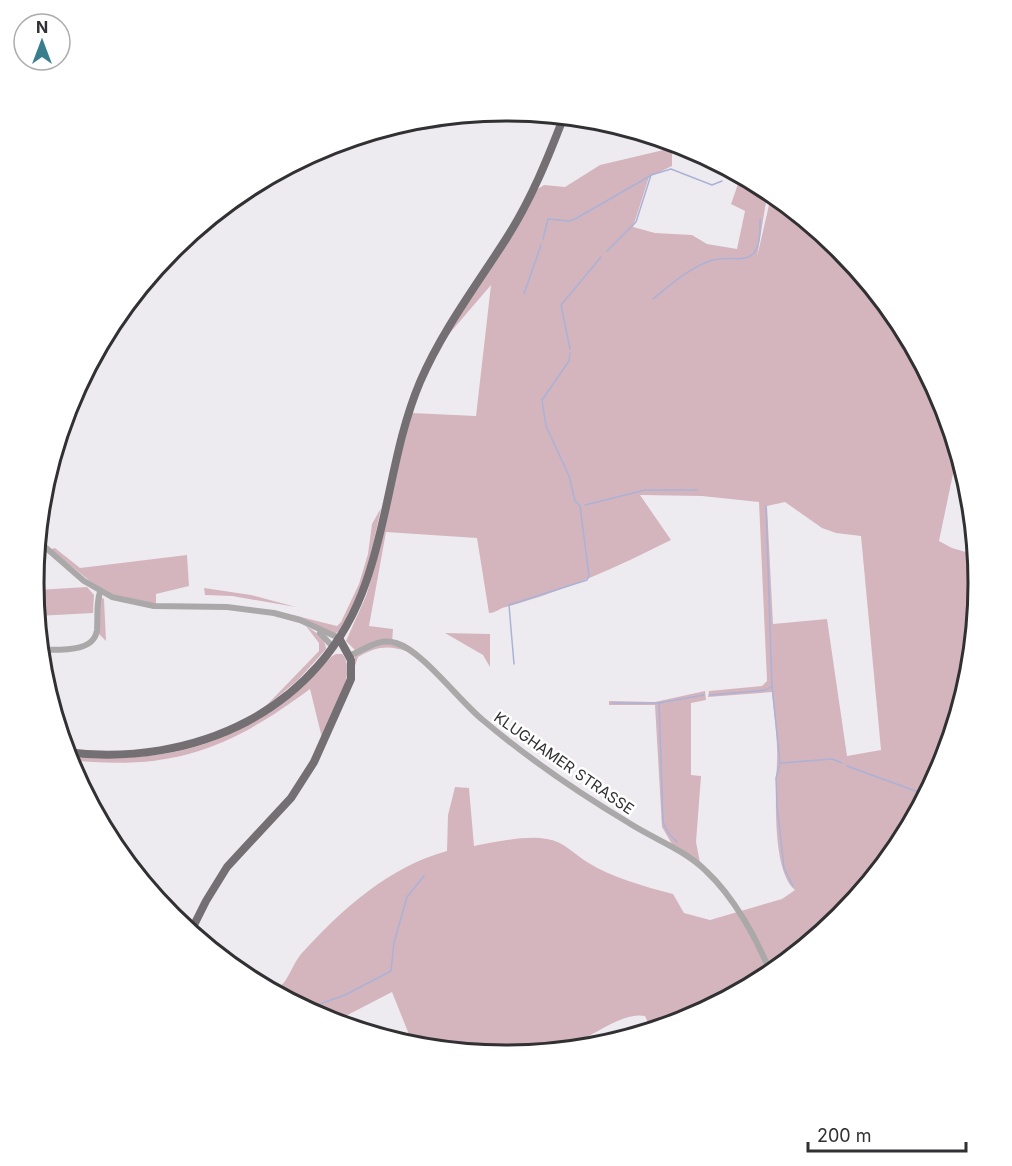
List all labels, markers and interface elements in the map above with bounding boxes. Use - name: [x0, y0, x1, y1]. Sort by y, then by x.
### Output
- north arrow: [12, 12, 72, 72]
- text: N: [36, 17, 48, 37]
- street label: KLUGHAMER STRASSE: [490, 707, 638, 819]
- scale bar: [808, 1115, 966, 1153]
- text: 200 m: [817, 1125, 872, 1146]

